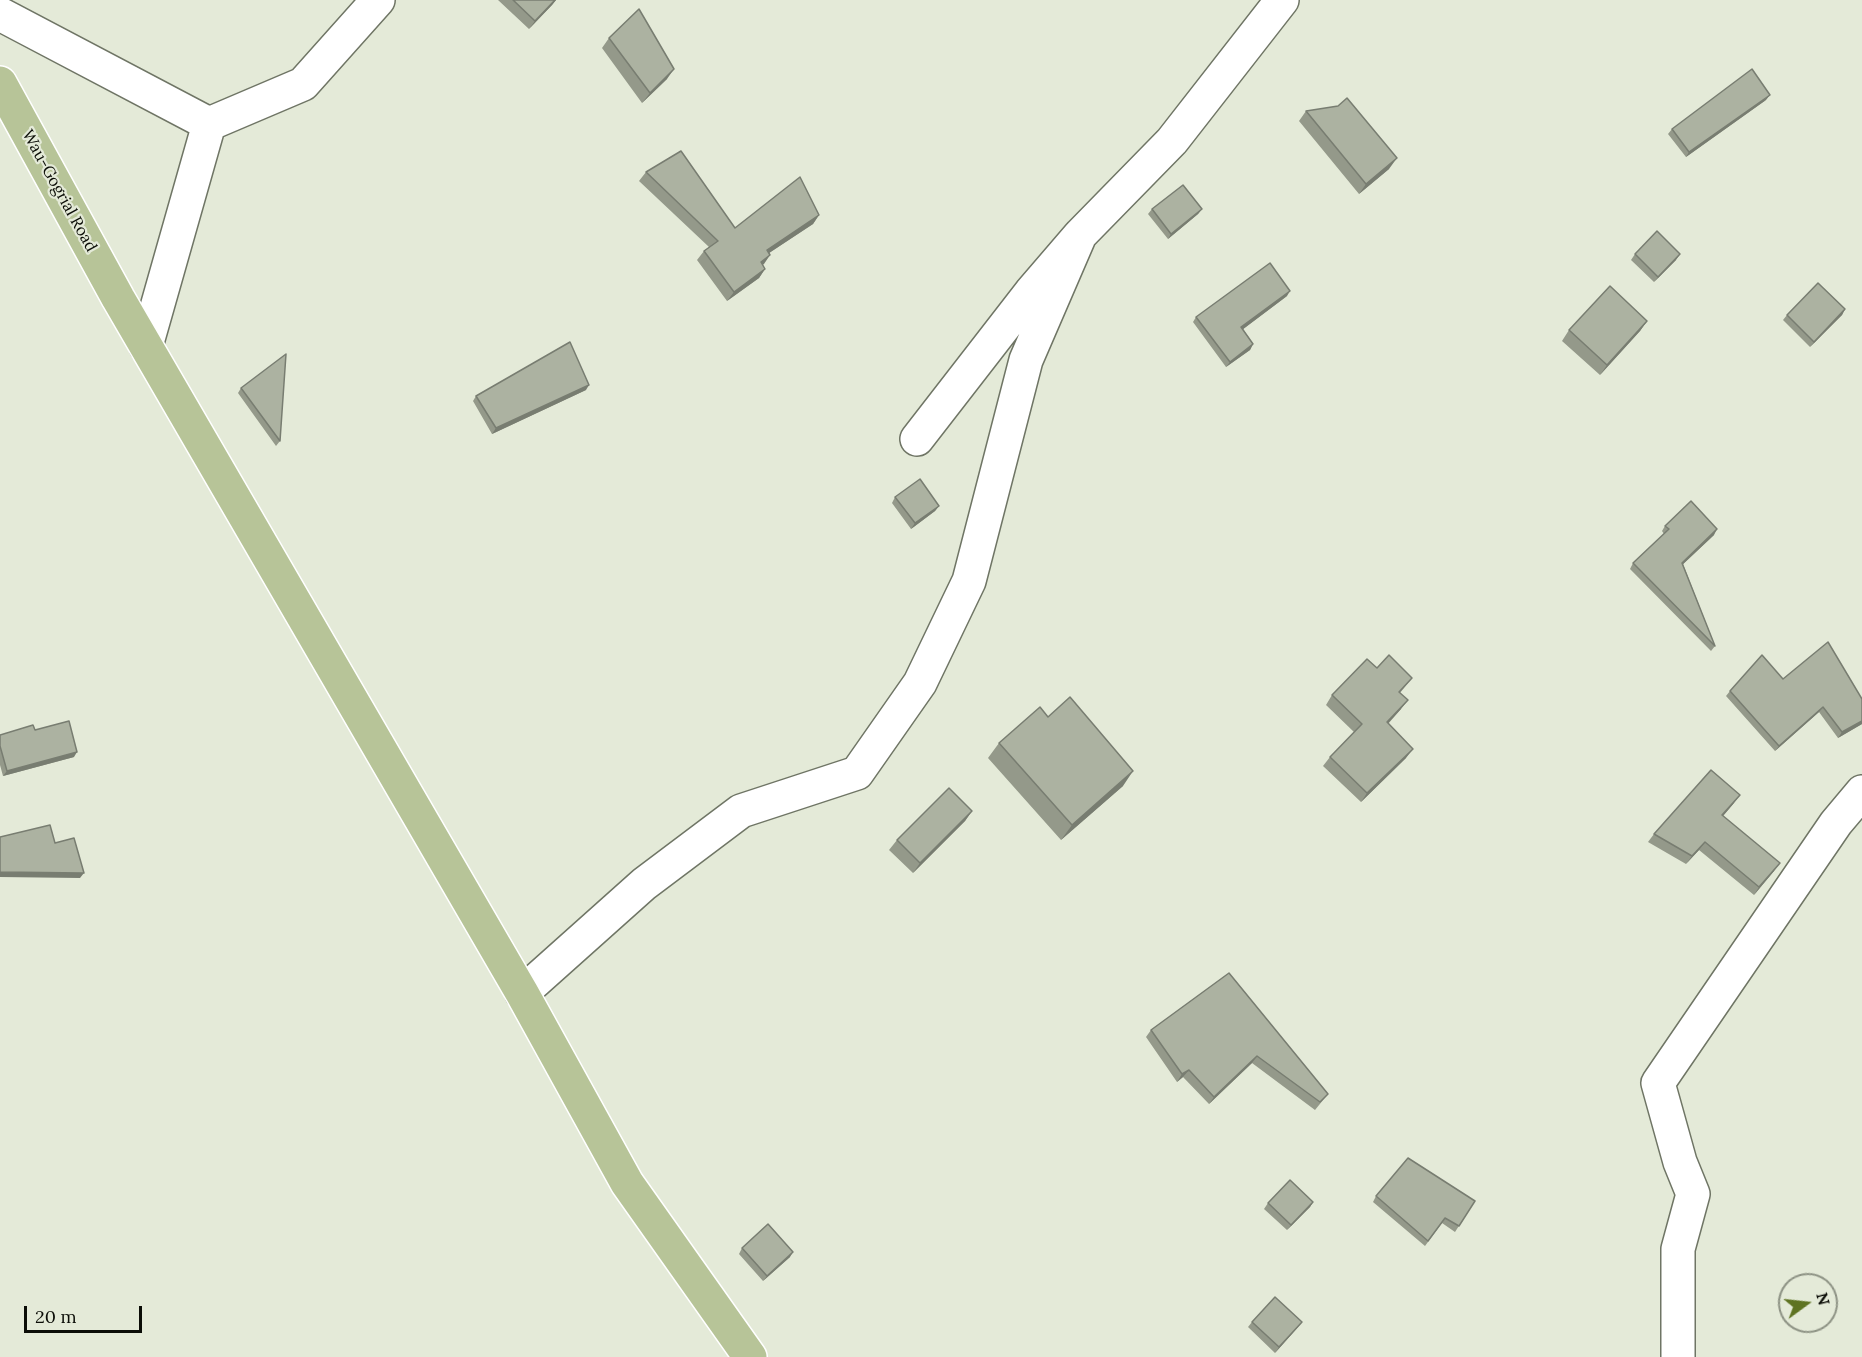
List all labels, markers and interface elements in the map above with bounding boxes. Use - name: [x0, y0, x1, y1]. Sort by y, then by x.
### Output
- street label: Wau-Gogrial Road: [17, 127, 101, 255]
- north arrow: [1778, 1273, 1838, 1333]
- text: N: [1812, 1290, 1835, 1307]
- scale bar: [27, 1294, 146, 1332]
- text: 20 m: [35, 1305, 77, 1328]

